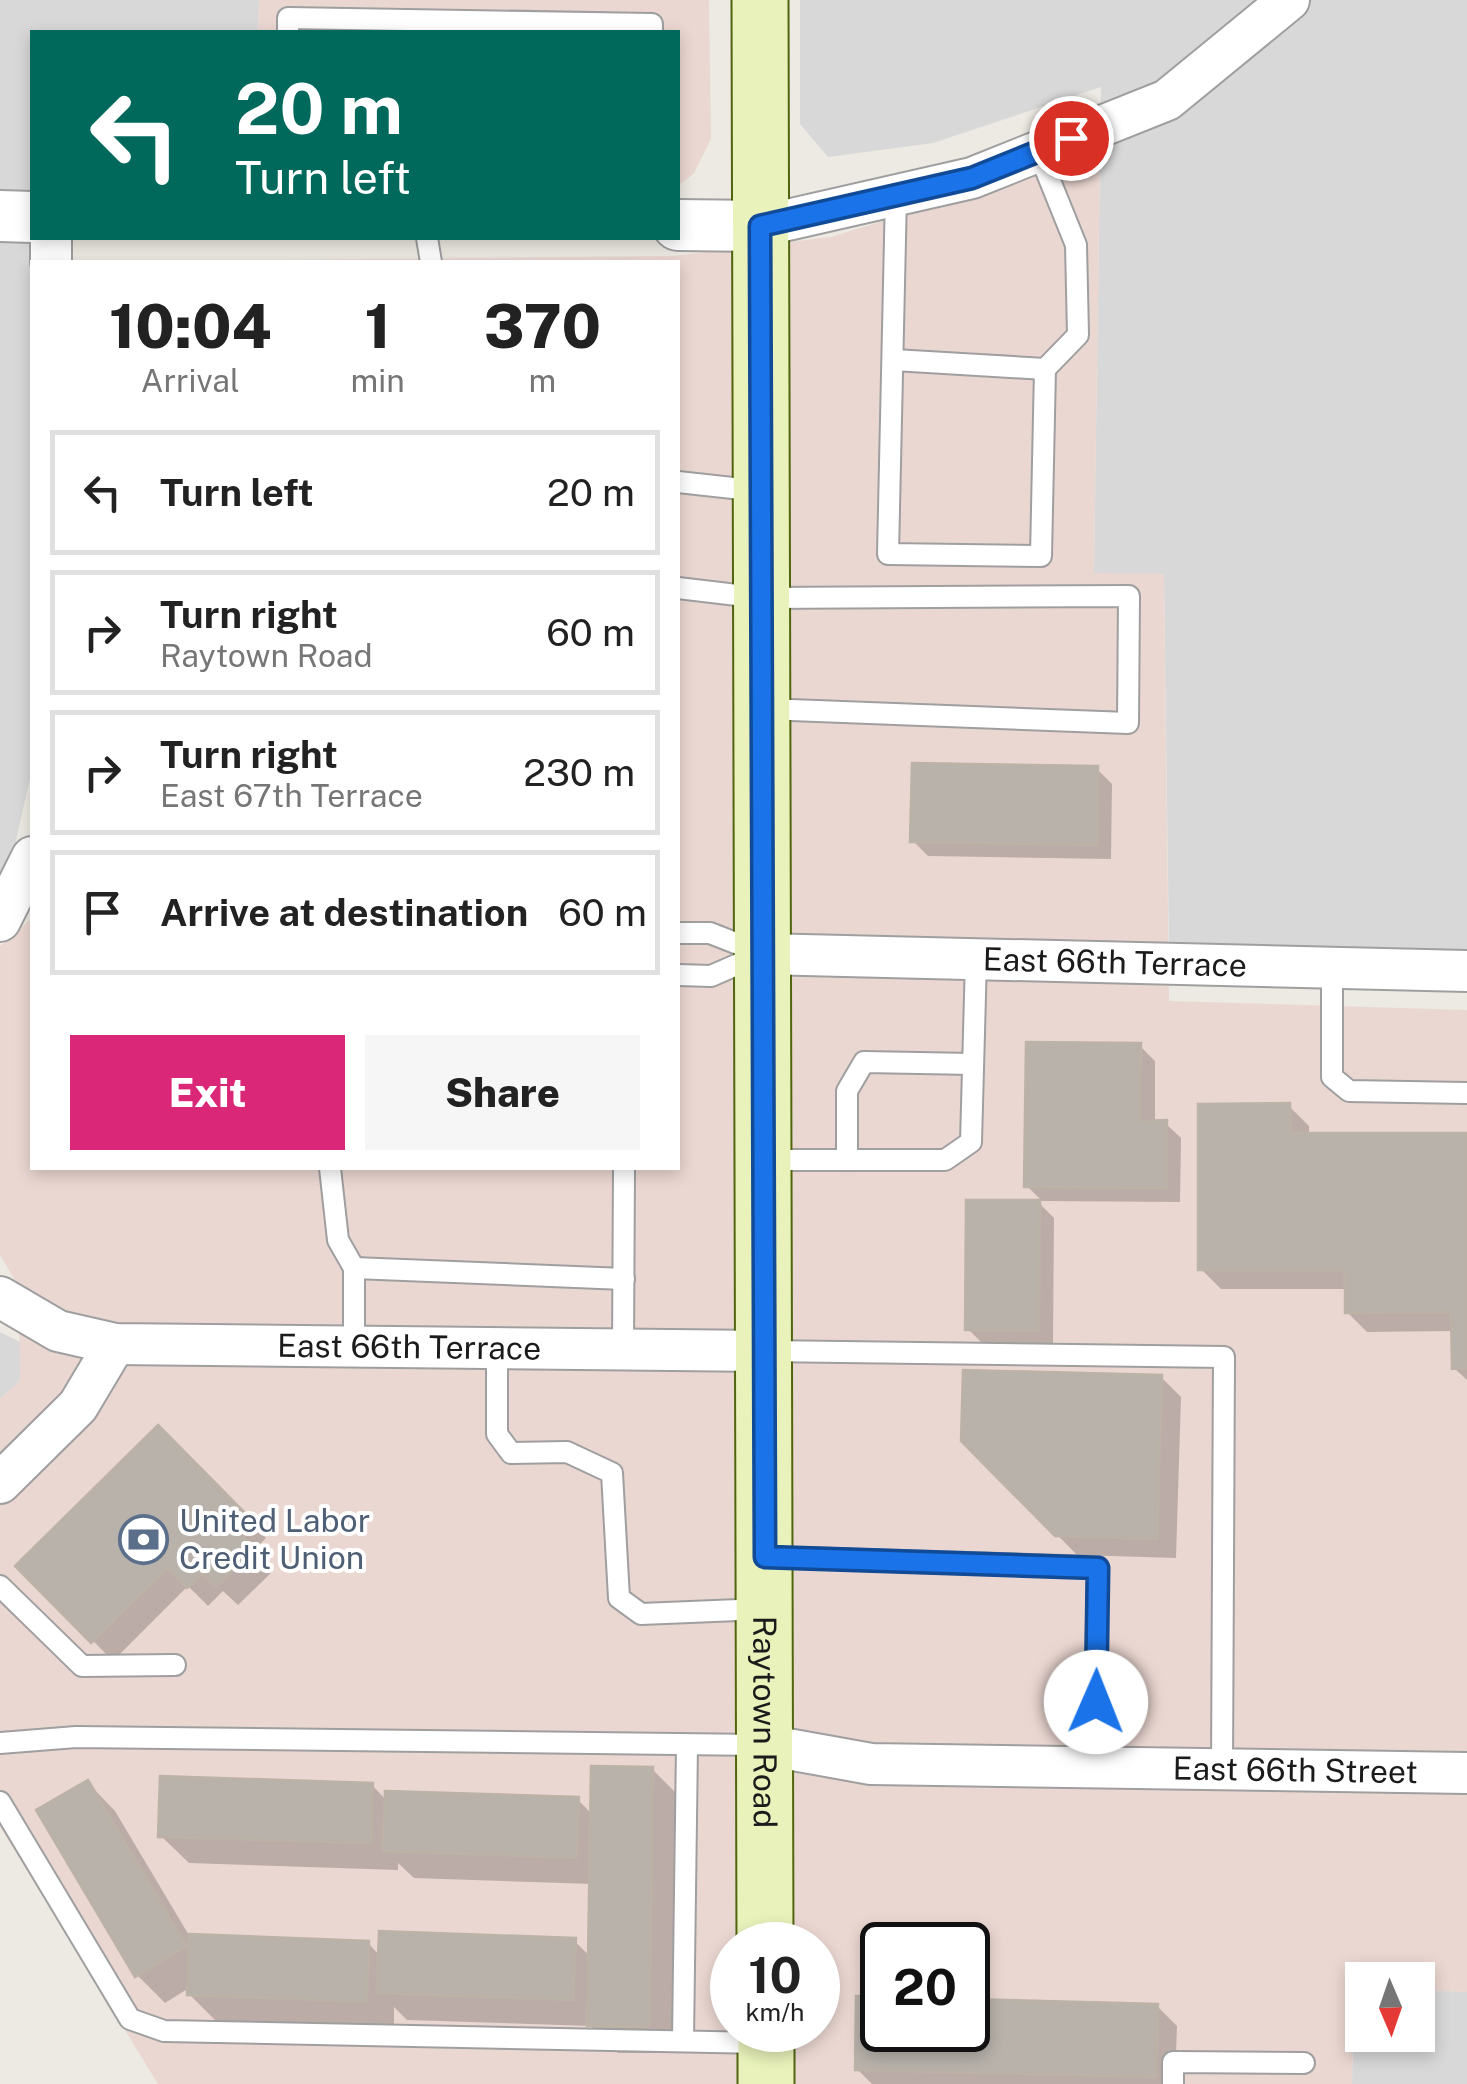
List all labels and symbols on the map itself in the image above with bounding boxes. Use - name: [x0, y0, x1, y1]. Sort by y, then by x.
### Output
- pin: [1029, 96, 1114, 181]
- street label: East 66th Terrace: [982, 940, 1247, 984]
- street label: East 66th Terrace: [277, 1327, 542, 1367]
- place label: United Labor Credit Union: [179, 1502, 370, 1576]
- bank icon: United Labor Credit Union: [118, 1513, 170, 1565]
- street label: Raytown Road: [746, 1616, 784, 1828]
- position arrow: [1044, 1650, 1148, 1754]
- street label: East 66th Street: [1172, 1750, 1418, 1790]
- speed limit sign: 20: [860, 1922, 990, 2052]
- north arrow: [1345, 1962, 1435, 2052]

